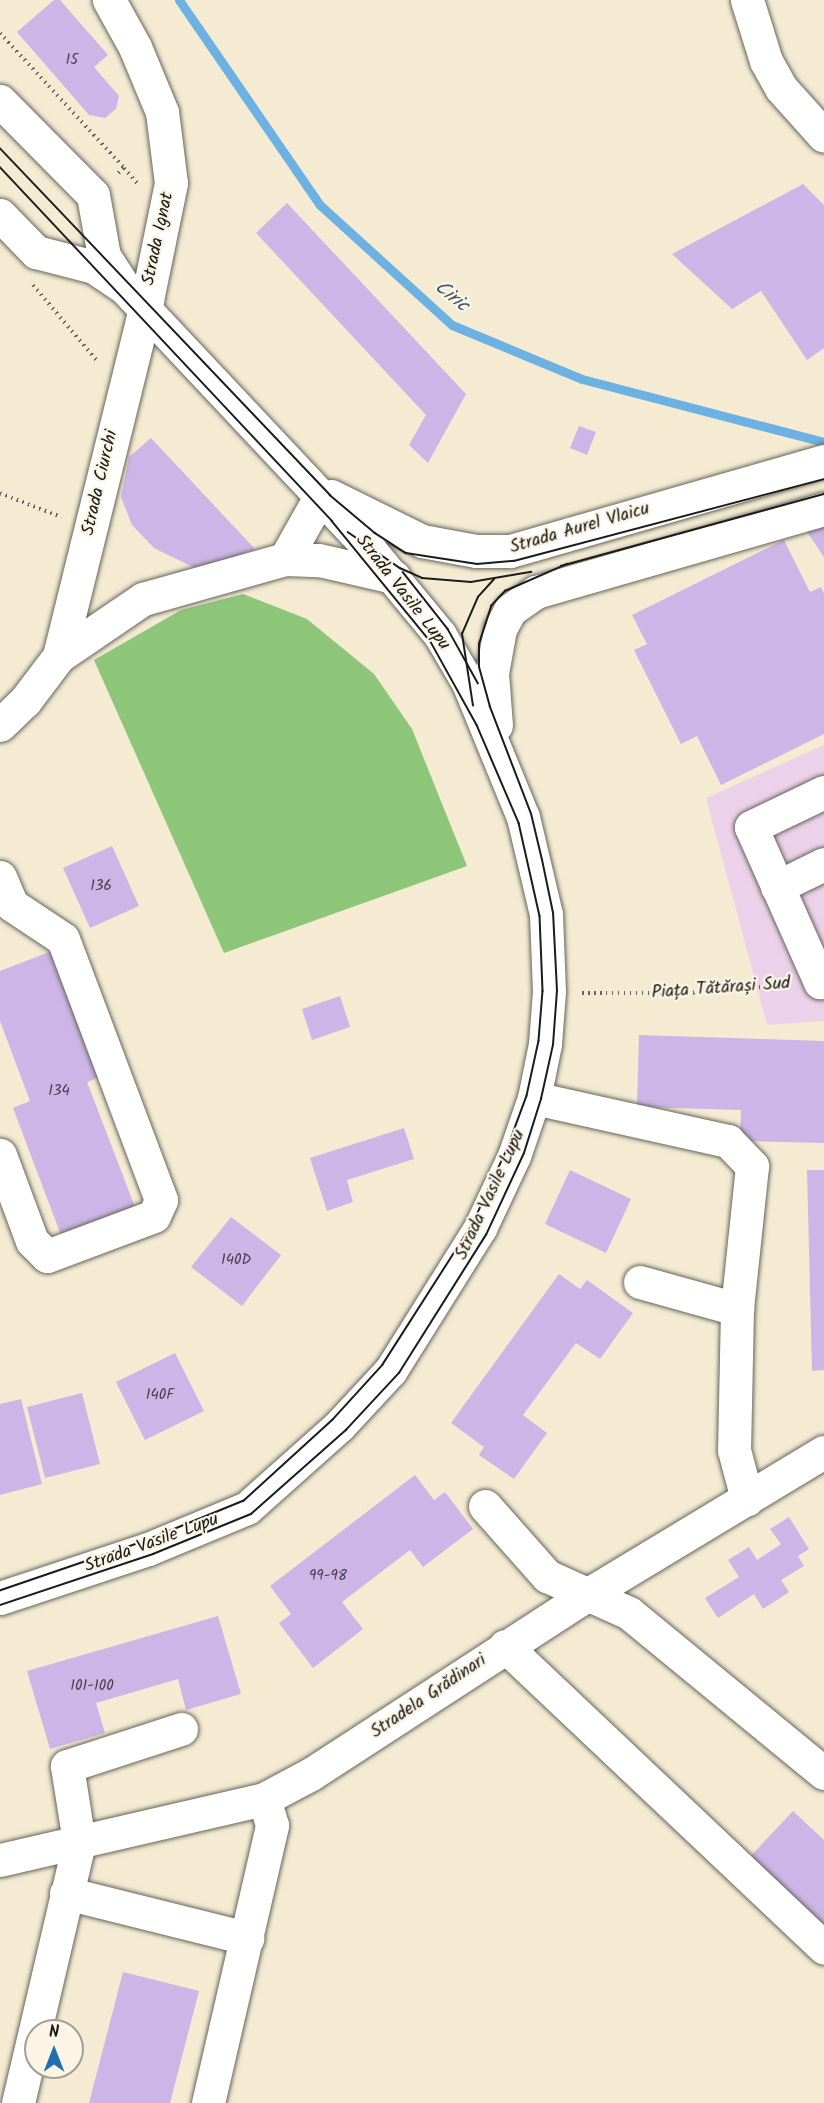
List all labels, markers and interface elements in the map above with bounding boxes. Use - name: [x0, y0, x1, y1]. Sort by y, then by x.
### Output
- house number: 15: [66, 52, 78, 70]
- street label: Strada Ignat: [139, 190, 179, 288]
- water label: Ciric: [429, 276, 473, 318]
- street label: Strada Ciurchi: [78, 428, 124, 538]
- street label: Strada Aurel Vlaicu: [508, 499, 652, 559]
- street label: Strada Vasile Lupu: [350, 531, 454, 655]
- house number: 136: [90, 878, 112, 896]
- street label: Piața Tătărași Sud: [651, 973, 791, 1005]
- house number: 134: [48, 1083, 70, 1101]
- street label: Strada Vasile Lupu: [451, 1127, 531, 1263]
- house number: 140D: [221, 1252, 251, 1270]
- house number: 140F: [146, 1387, 174, 1405]
- street label: Strada Vasile Lupu: [82, 1510, 222, 1578]
- house number: 99-98: [309, 1568, 347, 1586]
- street label: Stradela Grădinari: [367, 1650, 491, 1744]
- house number: 101-100: [70, 1678, 114, 1696]
- north arrow: [24, 2019, 84, 2079]
- text: N: [49, 2020, 59, 2045]

